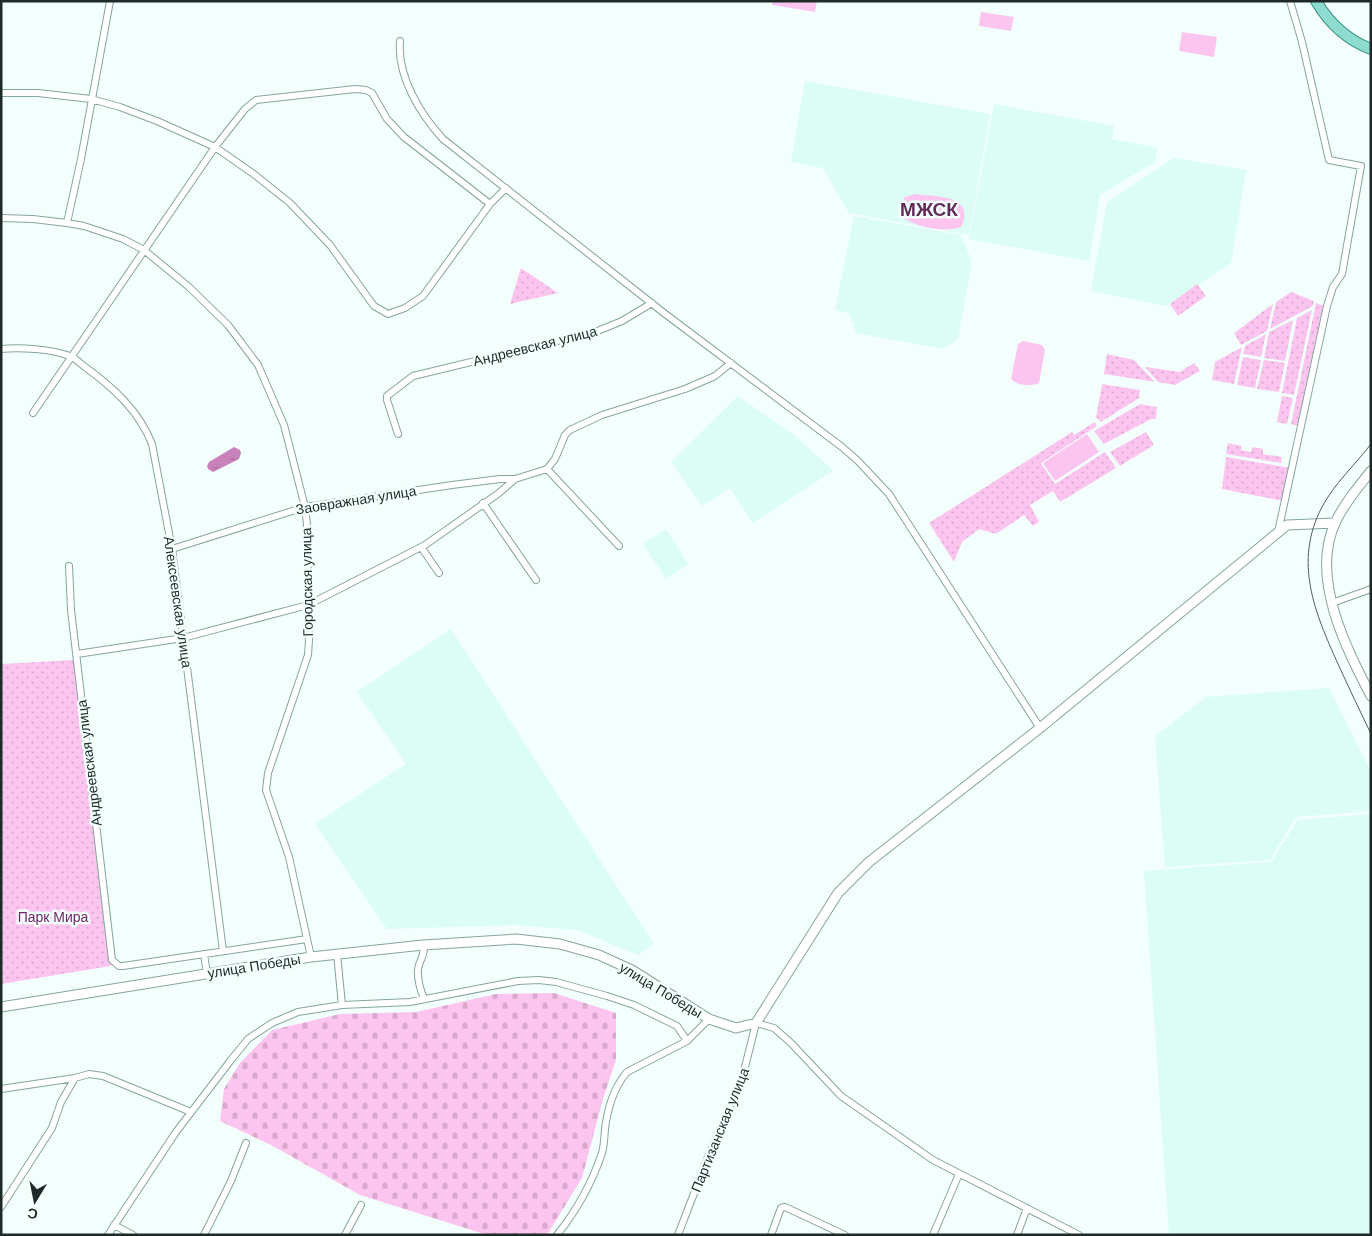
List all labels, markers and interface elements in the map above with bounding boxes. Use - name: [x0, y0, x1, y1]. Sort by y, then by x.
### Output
- district label: МЖСК: [900, 199, 958, 220]
- street label: Андреевская улица: [471, 323, 599, 369]
- street label: Заовражная улица: [295, 483, 418, 517]
- street label: Городская улица: [298, 527, 316, 637]
- street label: Алексеевская улица: [161, 535, 195, 669]
- street label: Андреевская улица: [73, 699, 105, 827]
- park label: Парк Мира: [18, 909, 89, 925]
- street label: улица Победы: [206, 951, 302, 981]
- street label: улица Победы: [617, 959, 705, 1021]
- street label: Партизанская улица: [688, 1065, 752, 1195]
- north arrow: [10, 1176, 60, 1226]
- text: С: [26, 1205, 39, 1223]

